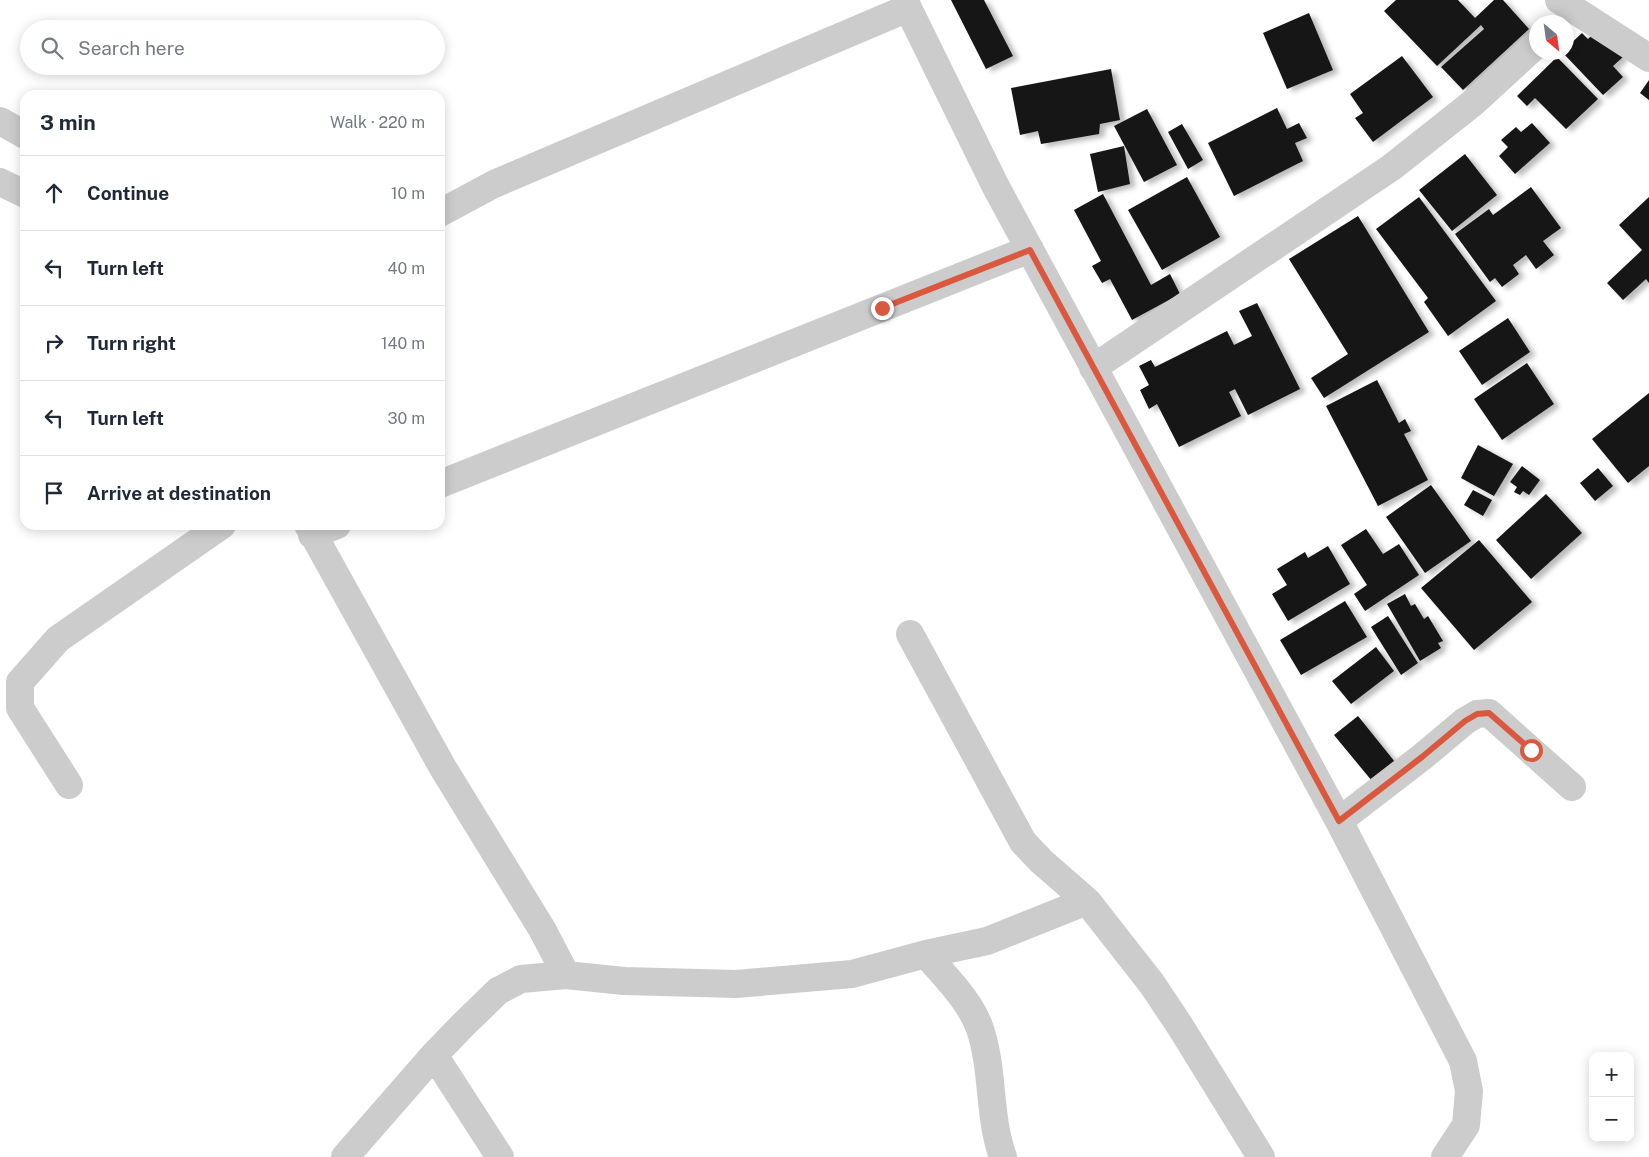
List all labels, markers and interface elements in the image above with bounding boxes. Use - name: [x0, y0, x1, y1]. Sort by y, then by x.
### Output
- north arrow: [1529, 15, 1574, 60]
- search box: [20, 20, 445, 75]
- icon: search: [38, 34, 66, 62]
- text: Search here: [78, 37, 185, 59]
- text: 3 min: [40, 110, 96, 135]
- text: Walk · 220 m: [330, 113, 425, 132]
- icon: ahead: [40, 179, 68, 207]
- text: Continue: [87, 182, 169, 204]
- text: 10 m: [391, 184, 425, 203]
- icon: left: [40, 254, 68, 282]
- text: Turn left: [87, 257, 164, 279]
- text: 40 m: [387, 259, 425, 278]
- route end: [871, 297, 894, 320]
- icon: right: [40, 329, 68, 357]
- text: Turn right: [87, 332, 176, 354]
- text: 140 m: [381, 334, 425, 353]
- icon: left: [40, 404, 68, 432]
- text: Turn left: [87, 407, 164, 429]
- text: 30 m: [388, 409, 425, 428]
- icon: arrive: [40, 479, 68, 507]
- text: Arrive at destination: [87, 482, 271, 504]
- route start: [1520, 739, 1543, 762]
- map controls: [1589, 1052, 1634, 1142]
- button: +: [1589, 1052, 1634, 1097]
- button: −: [1589, 1097, 1634, 1142]

